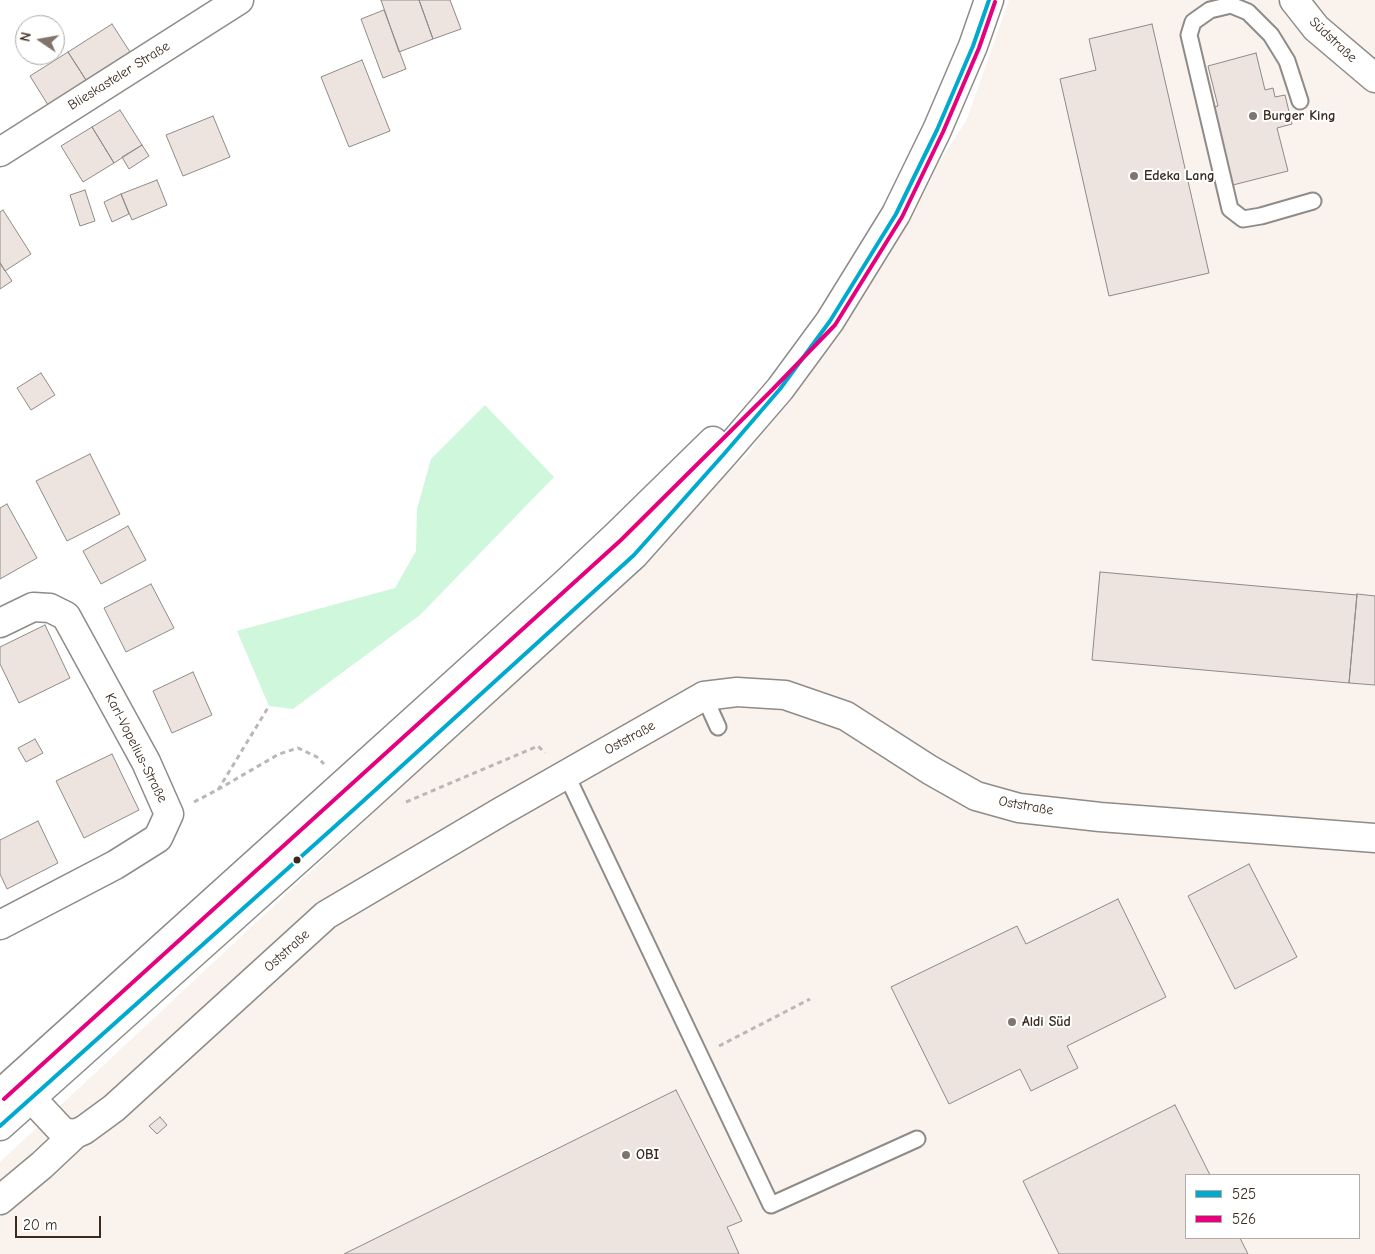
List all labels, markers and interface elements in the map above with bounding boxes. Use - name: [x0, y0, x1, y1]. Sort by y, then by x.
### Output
- street label: Südstraße: [1306, 14, 1360, 66]
- north arrow: [15, 15, 65, 65]
- text: N: [17, 31, 35, 43]
- street label: Blieskasteler Straße: [65, 38, 173, 114]
- place label: Burger King: [1263, 108, 1336, 124]
- marker: Burger King: [1247, 110, 1259, 122]
- place label: Edeka Lang: [1144, 168, 1215, 184]
- marker: Edeka Lang: [1128, 170, 1140, 182]
- street label: Karl-Vopelius-Straße: [101, 690, 171, 806]
- street label: Oststraße: [602, 717, 658, 759]
- street label: Oststraße: [997, 793, 1055, 819]
- unlabelled marker: [292, 855, 302, 865]
- street label: Oststraße: [261, 926, 313, 976]
- place label: Aldi Süd: [1022, 1014, 1071, 1030]
- marker: Aldi Süd: [1006, 1016, 1018, 1028]
- place label: OBI: [636, 1147, 659, 1163]
- marker: OBI: [620, 1149, 632, 1161]
- legend: [1185, 1174, 1360, 1239]
- text: 525: [1232, 1185, 1256, 1203]
- scale bar: [18, 1206, 104, 1238]
- text: 526: [1232, 1210, 1256, 1228]
- text: 20 m: [23, 1216, 57, 1234]

